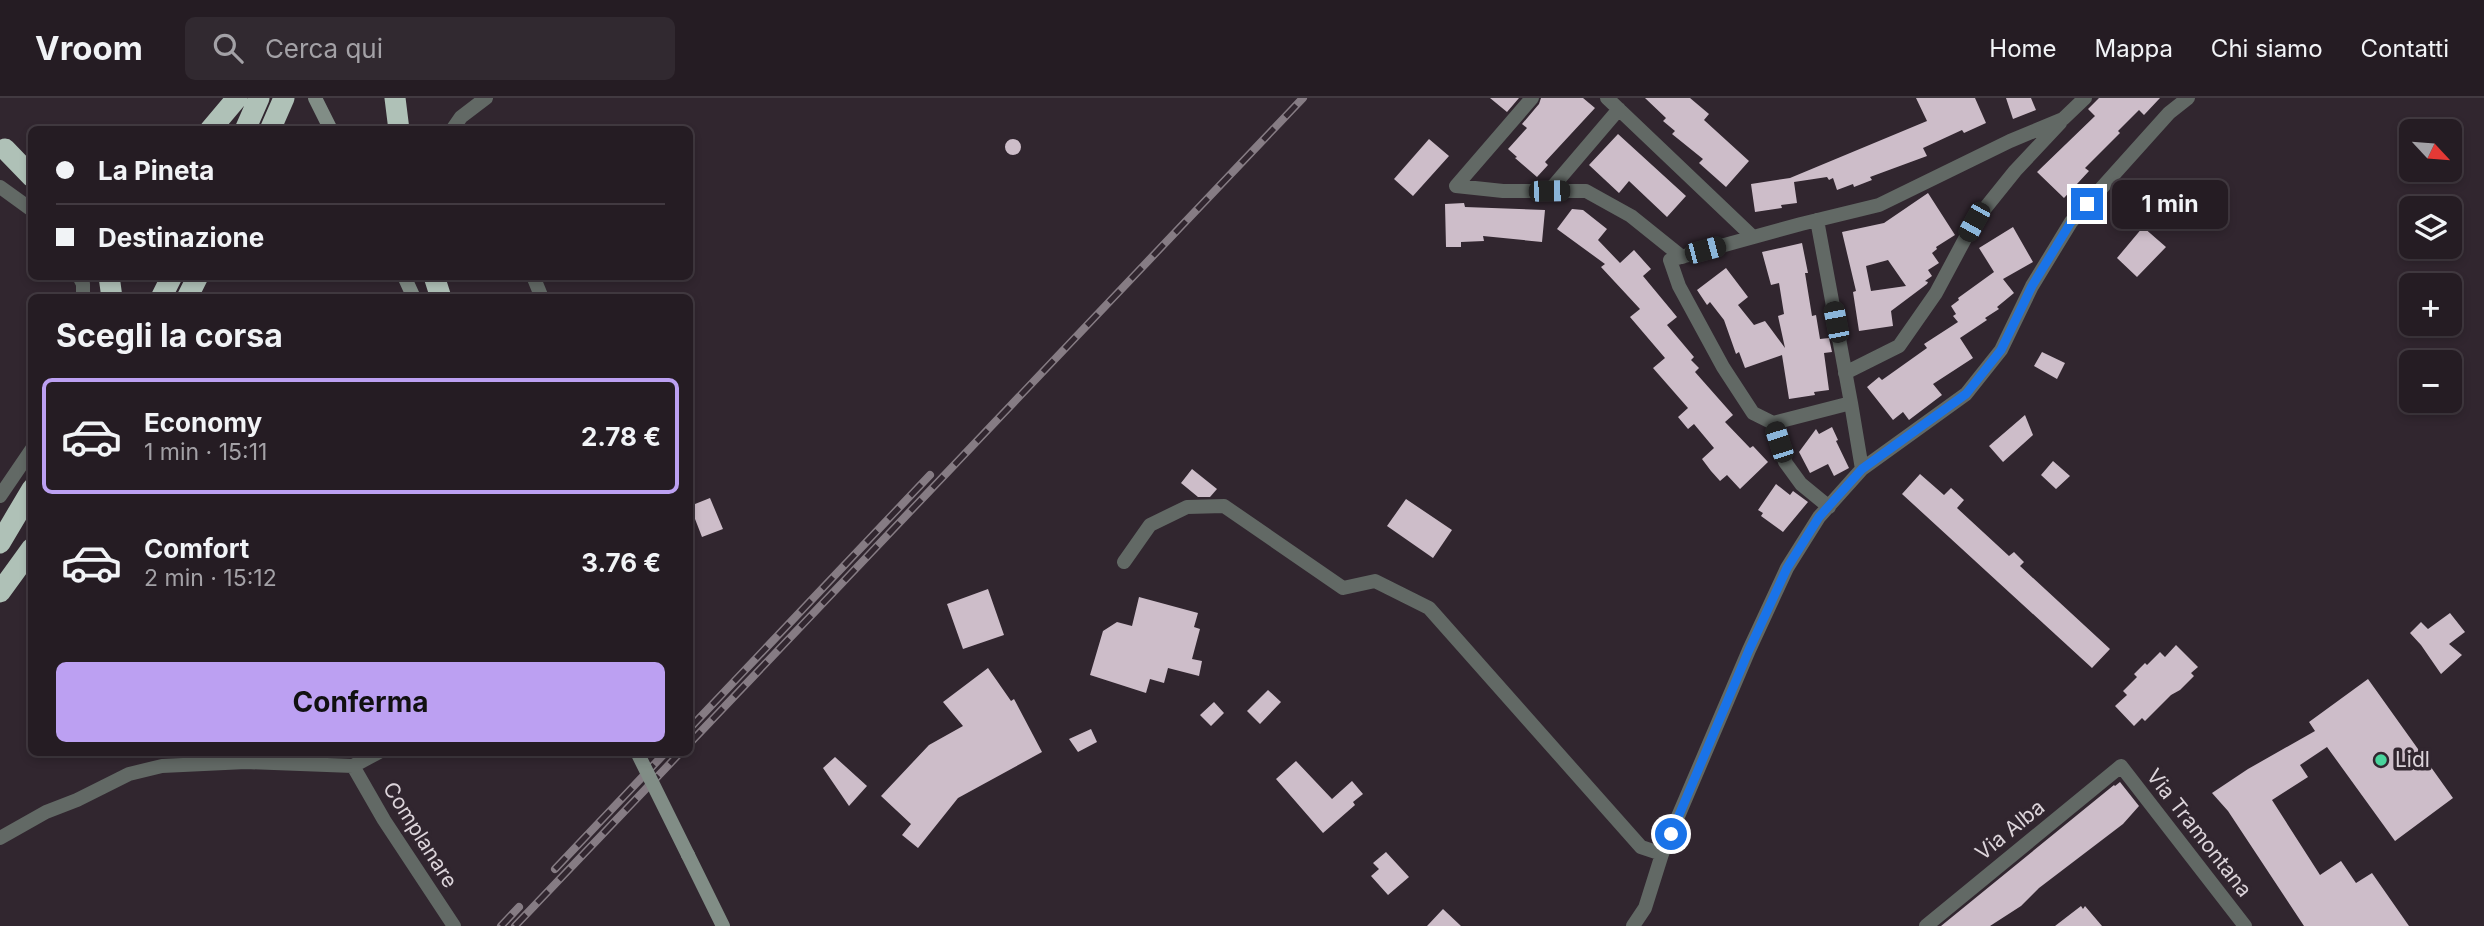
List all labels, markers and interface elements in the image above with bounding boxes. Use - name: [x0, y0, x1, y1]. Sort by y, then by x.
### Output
- search box: [185, 17, 675, 80]
- text: Vroom: [35, 28, 143, 68]
- icon: search: [209, 29, 247, 67]
- text: Cerca qui: [265, 33, 383, 64]
- text: Home: [1989, 34, 2057, 63]
- text: Mappa: [2095, 34, 2173, 63]
- text: Chi siamo: [2211, 34, 2323, 63]
- text: Contatti: [2361, 34, 2449, 63]
- north arrow: [2399, 119, 2462, 182]
- map controls: [2399, 119, 2462, 413]
- text: La Pineta: [98, 155, 214, 186]
- car: [1528, 180, 1571, 202]
- callout: 1 min: [2112, 180, 2227, 228]
- route end: [2071, 188, 2103, 220]
- text: 1 min: [2142, 190, 2198, 218]
- button: layers: [2399, 196, 2462, 259]
- car: [1955, 199, 1994, 245]
- text: Destinazione: [98, 222, 264, 253]
- car: [1682, 234, 1729, 266]
- button: +: [2399, 273, 2462, 336]
- car: [1822, 299, 1851, 345]
- text: Scegli la corsa: [56, 316, 283, 355]
- button: −: [2399, 350, 2462, 413]
- icon: car: [60, 405, 123, 468]
- text: Economy: [144, 407, 262, 438]
- car: [1763, 419, 1796, 465]
- text: 2.78 €: [581, 421, 661, 452]
- text: 1 min · 15:11: [144, 438, 267, 466]
- icon: car: [60, 531, 123, 594]
- text: Comfort: [144, 533, 249, 564]
- text: 3.76 €: [581, 547, 661, 578]
- text: 2 min · 15:12: [144, 564, 277, 592]
- button: Conferma: [56, 662, 665, 742]
- place label: Lidl: [2395, 747, 2430, 772]
- marker: Lidl: [2373, 752, 2389, 768]
- street label: Via Tramontana: [2142, 764, 2257, 902]
- street label: Complanare: [378, 777, 463, 892]
- street label: Via Alba: [1970, 794, 2049, 865]
- route start: [1655, 818, 1687, 850]

